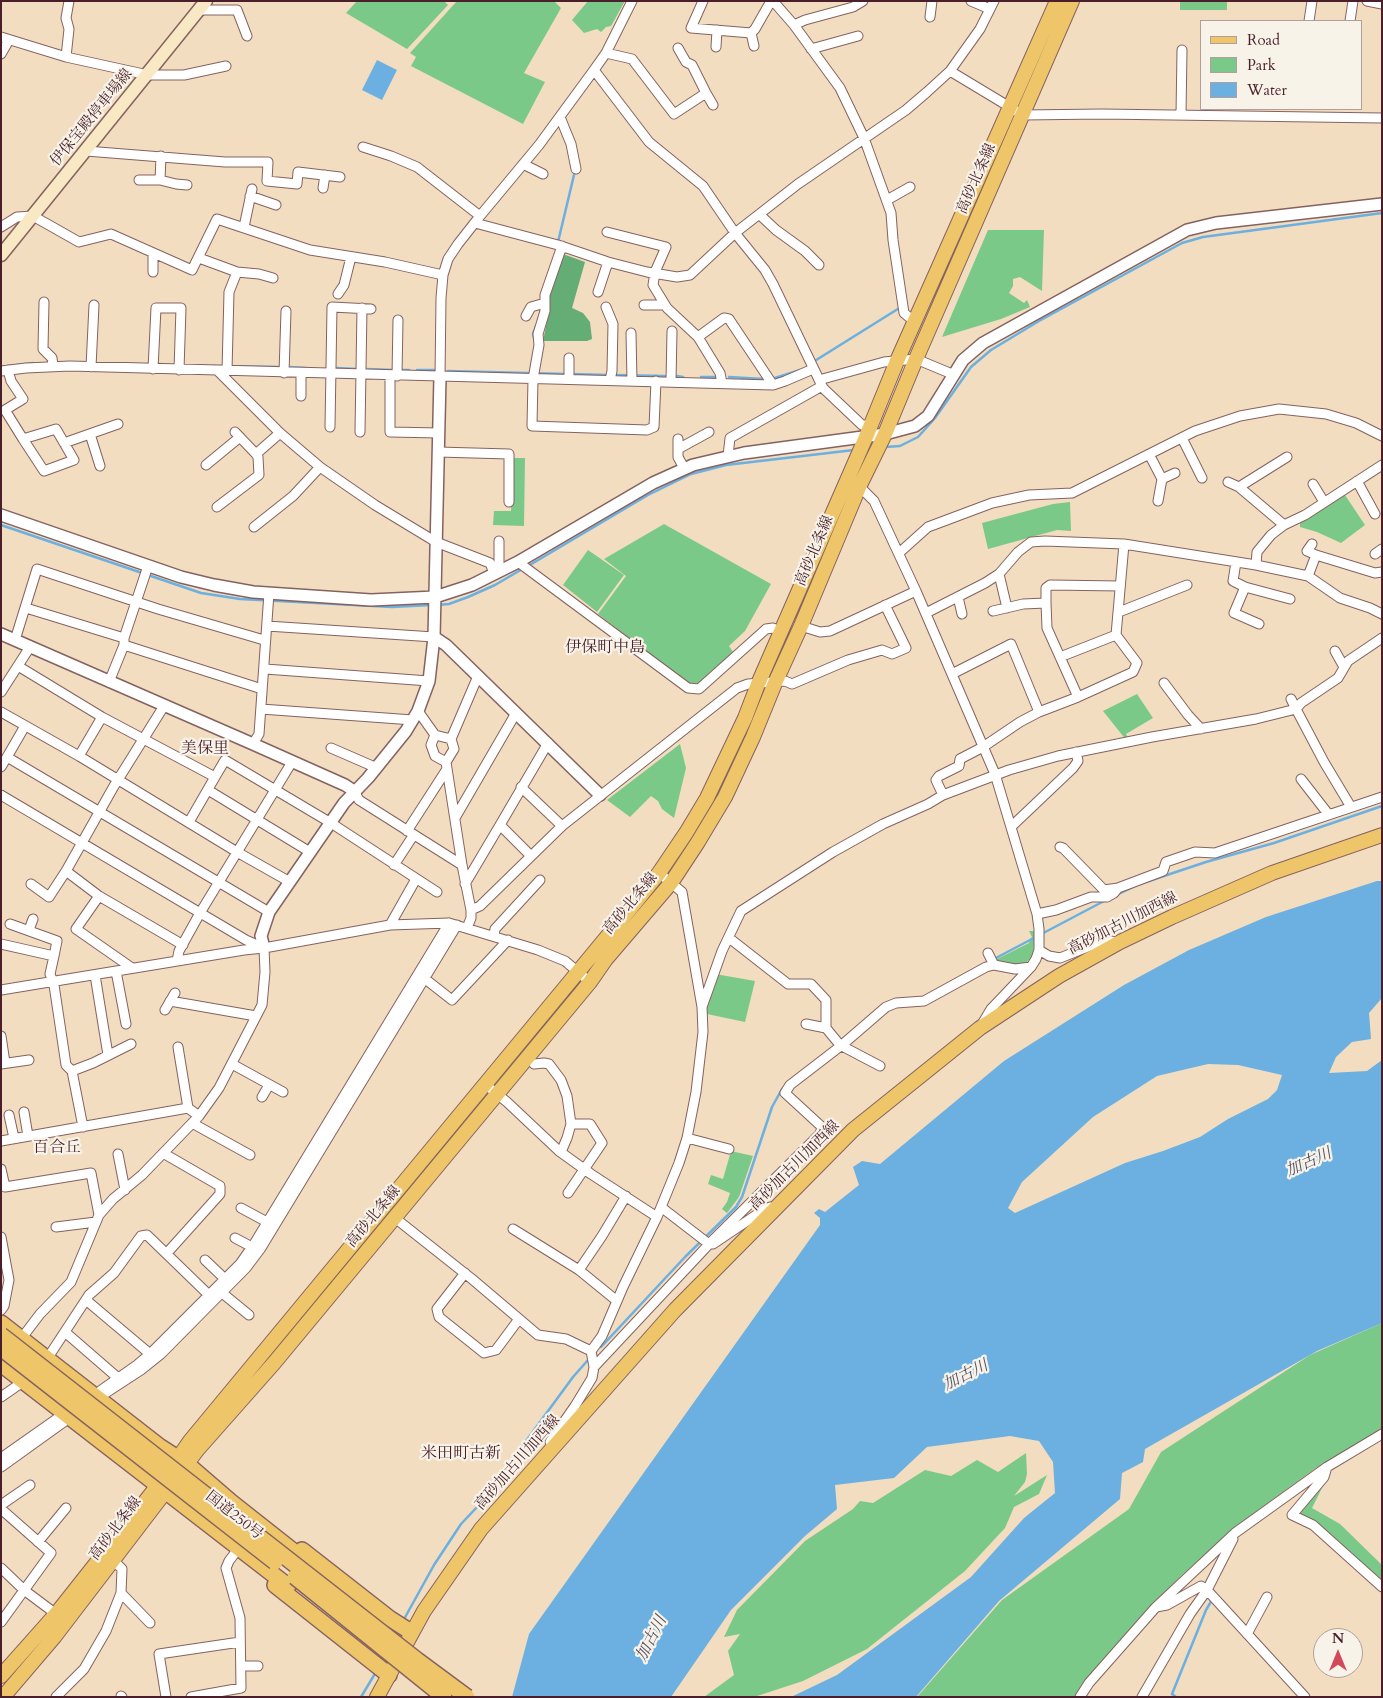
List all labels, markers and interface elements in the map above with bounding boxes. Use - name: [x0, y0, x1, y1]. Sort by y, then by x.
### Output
- legend: [1200, 20, 1363, 110]
- text: Road: [1247, 30, 1280, 50]
- text: Park: [1247, 55, 1276, 75]
- street label: 伊保宝殿停車場線: [47, 66, 137, 170]
- text: Water: [1247, 80, 1287, 100]
- street label: 高砂北条線: [954, 141, 1000, 217]
- street label: 高砂北条線: [792, 513, 838, 589]
- district label: 伊保町中島: [565, 638, 645, 658]
- district label: 美保里: [181, 739, 229, 759]
- street label: 高砂北条線: [600, 869, 662, 939]
- street label: 高砂加古川加西線: [1065, 889, 1181, 959]
- street label: 高砂加古川加西線: [746, 1117, 844, 1215]
- district label: 百合丘: [33, 1138, 81, 1158]
- water label: 加古川: [1283, 1144, 1335, 1182]
- street label: 高砂北条線: [343, 1182, 405, 1252]
- water label: 加古川: [940, 1357, 992, 1395]
- street label: 高砂加古川加西線: [472, 1412, 564, 1514]
- district label: 米田町古新: [421, 1444, 501, 1464]
- street label: 国道250号: [202, 1488, 266, 1544]
- street label: 高砂北条線: [86, 1494, 146, 1564]
- water label: 加古川: [633, 1613, 671, 1665]
- north arrow: [1313, 1628, 1363, 1678]
- text: N: [1332, 1629, 1344, 1648]

